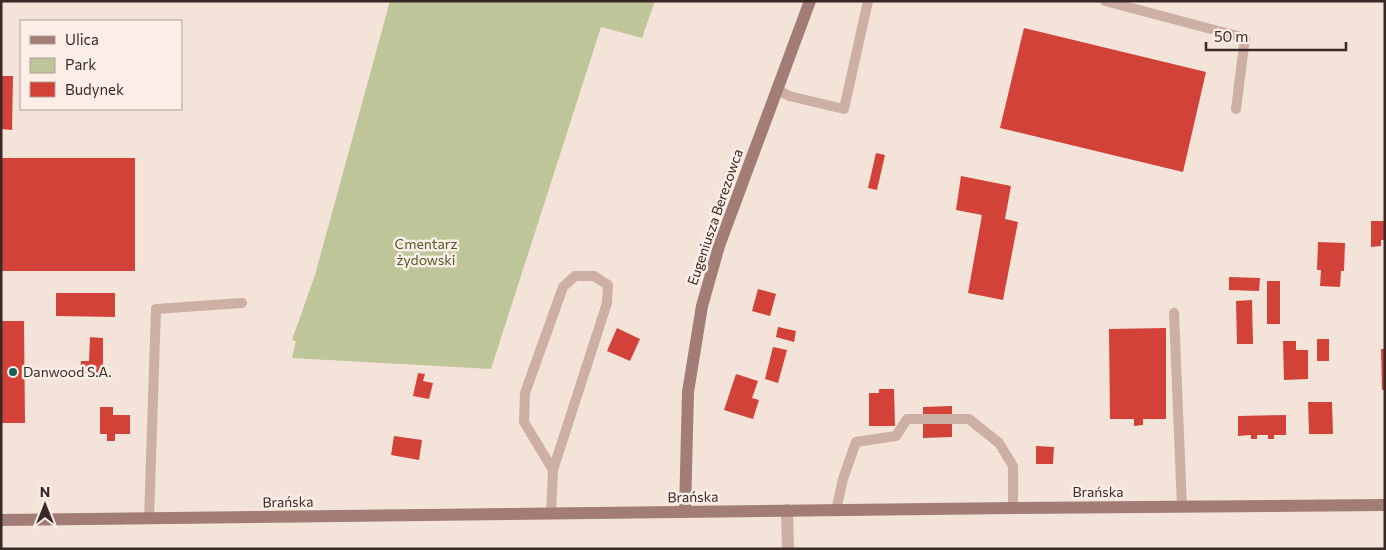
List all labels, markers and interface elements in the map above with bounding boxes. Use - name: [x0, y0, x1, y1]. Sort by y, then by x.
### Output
- legend: [20, 20, 182, 110]
- scale bar: [1206, 20, 1346, 52]
- text: 50 m: [1214, 27, 1248, 45]
- text: Ulica: [65, 30, 99, 48]
- text: Park: [65, 55, 96, 73]
- text: Budynek: [65, 80, 124, 98]
- street label: Eugeniusza Berezowca: [683, 146, 746, 287]
- park label: Cmentarz żydowski: [395, 235, 457, 268]
- place label: Danwood S.A.: [23, 363, 111, 380]
- marker: Danwood S.A.: [7, 366, 19, 378]
- north arrow: [20, 480, 70, 530]
- text: N: [40, 483, 50, 500]
- street label: Brańska: [1072, 483, 1124, 500]
- street label: Brańska: [667, 488, 719, 505]
- street label: Brańska: [262, 493, 314, 510]

